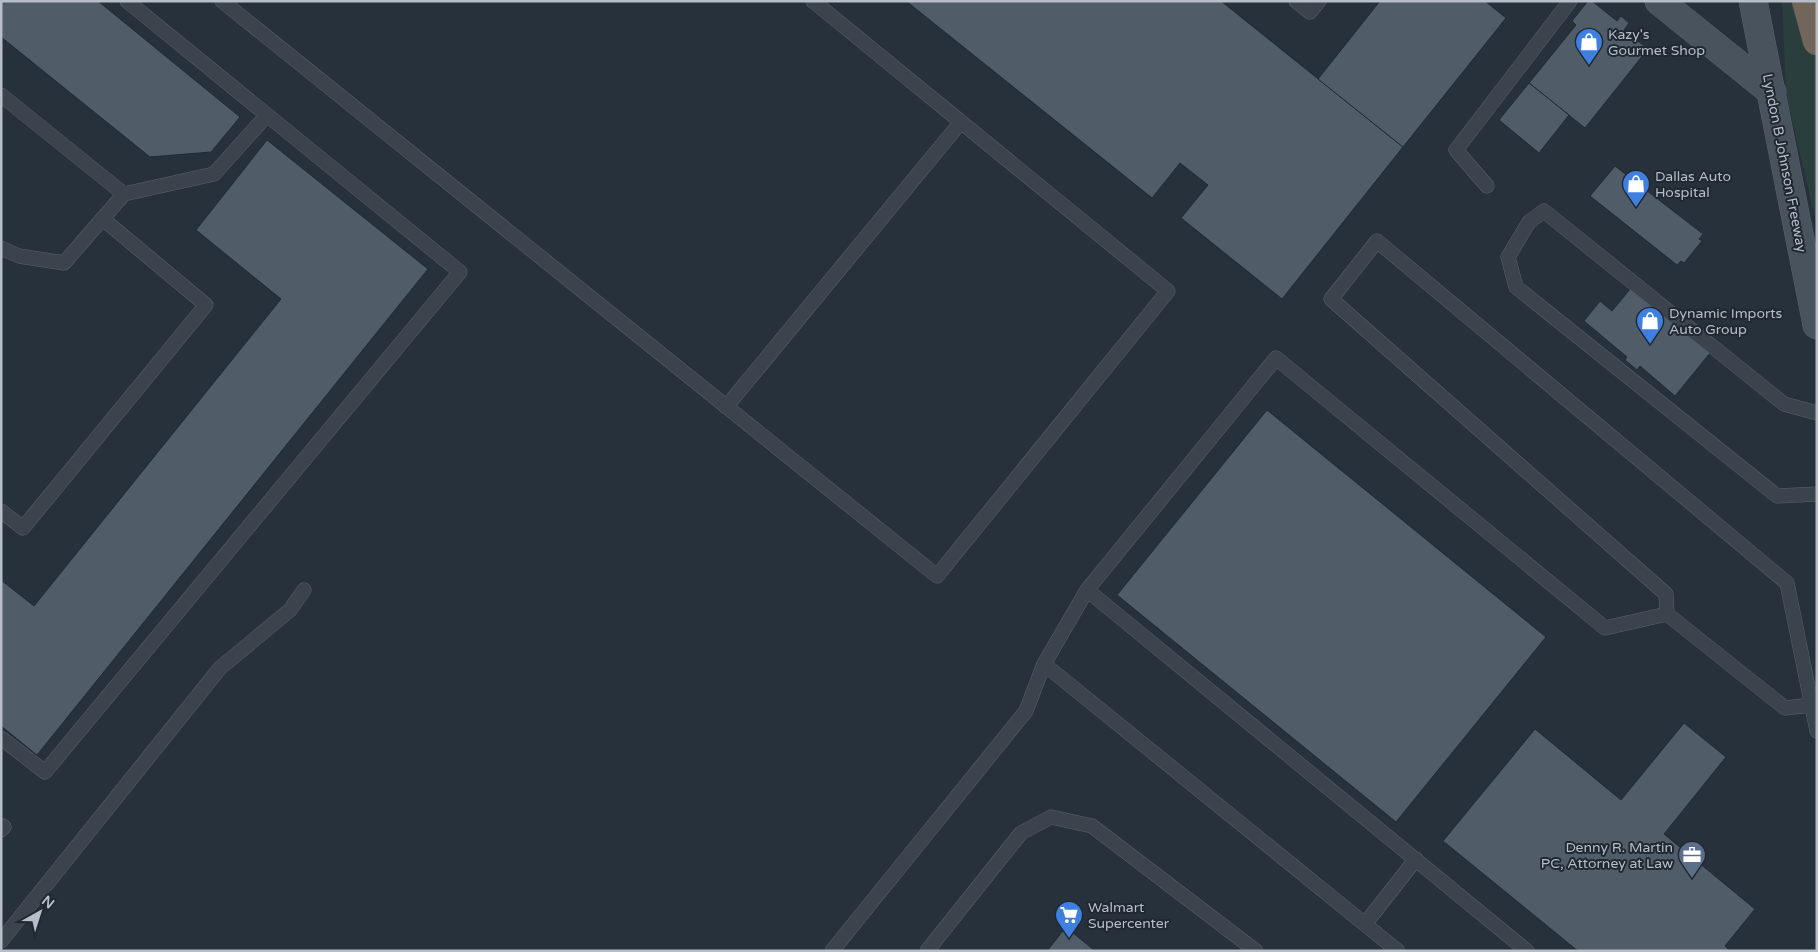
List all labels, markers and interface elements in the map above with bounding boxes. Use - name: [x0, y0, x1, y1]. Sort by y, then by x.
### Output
- place label: Kazy's Gourmet Shop: [1608, 26, 1705, 59]
- shop icon: Kazy's Gourmet Shop: [1574, 27, 1604, 66]
- street label: Lyndon B Johnson Freeway: [1759, 72, 1810, 254]
- place label: Dallas Auto Hospital: [1655, 168, 1731, 201]
- shop icon: Dallas Auto Hospital: [1621, 169, 1651, 208]
- place label: Dynamic Imports Auto Group: [1669, 305, 1783, 338]
- shop icon: Dynamic Imports Auto Group: [1635, 306, 1665, 345]
- place label: Denny R. Martin PC, Attorney at Law: [1541, 839, 1673, 872]
- office icon: Denny R. Martin PC, Attorney at Law: [1677, 840, 1707, 879]
- north arrow: [15, 887, 65, 937]
- text: N: [38, 892, 58, 912]
- place label: Walmart Supercenter: [1088, 899, 1170, 932]
- supermarket icon: Walmart Supercenter: [1054, 900, 1084, 939]

